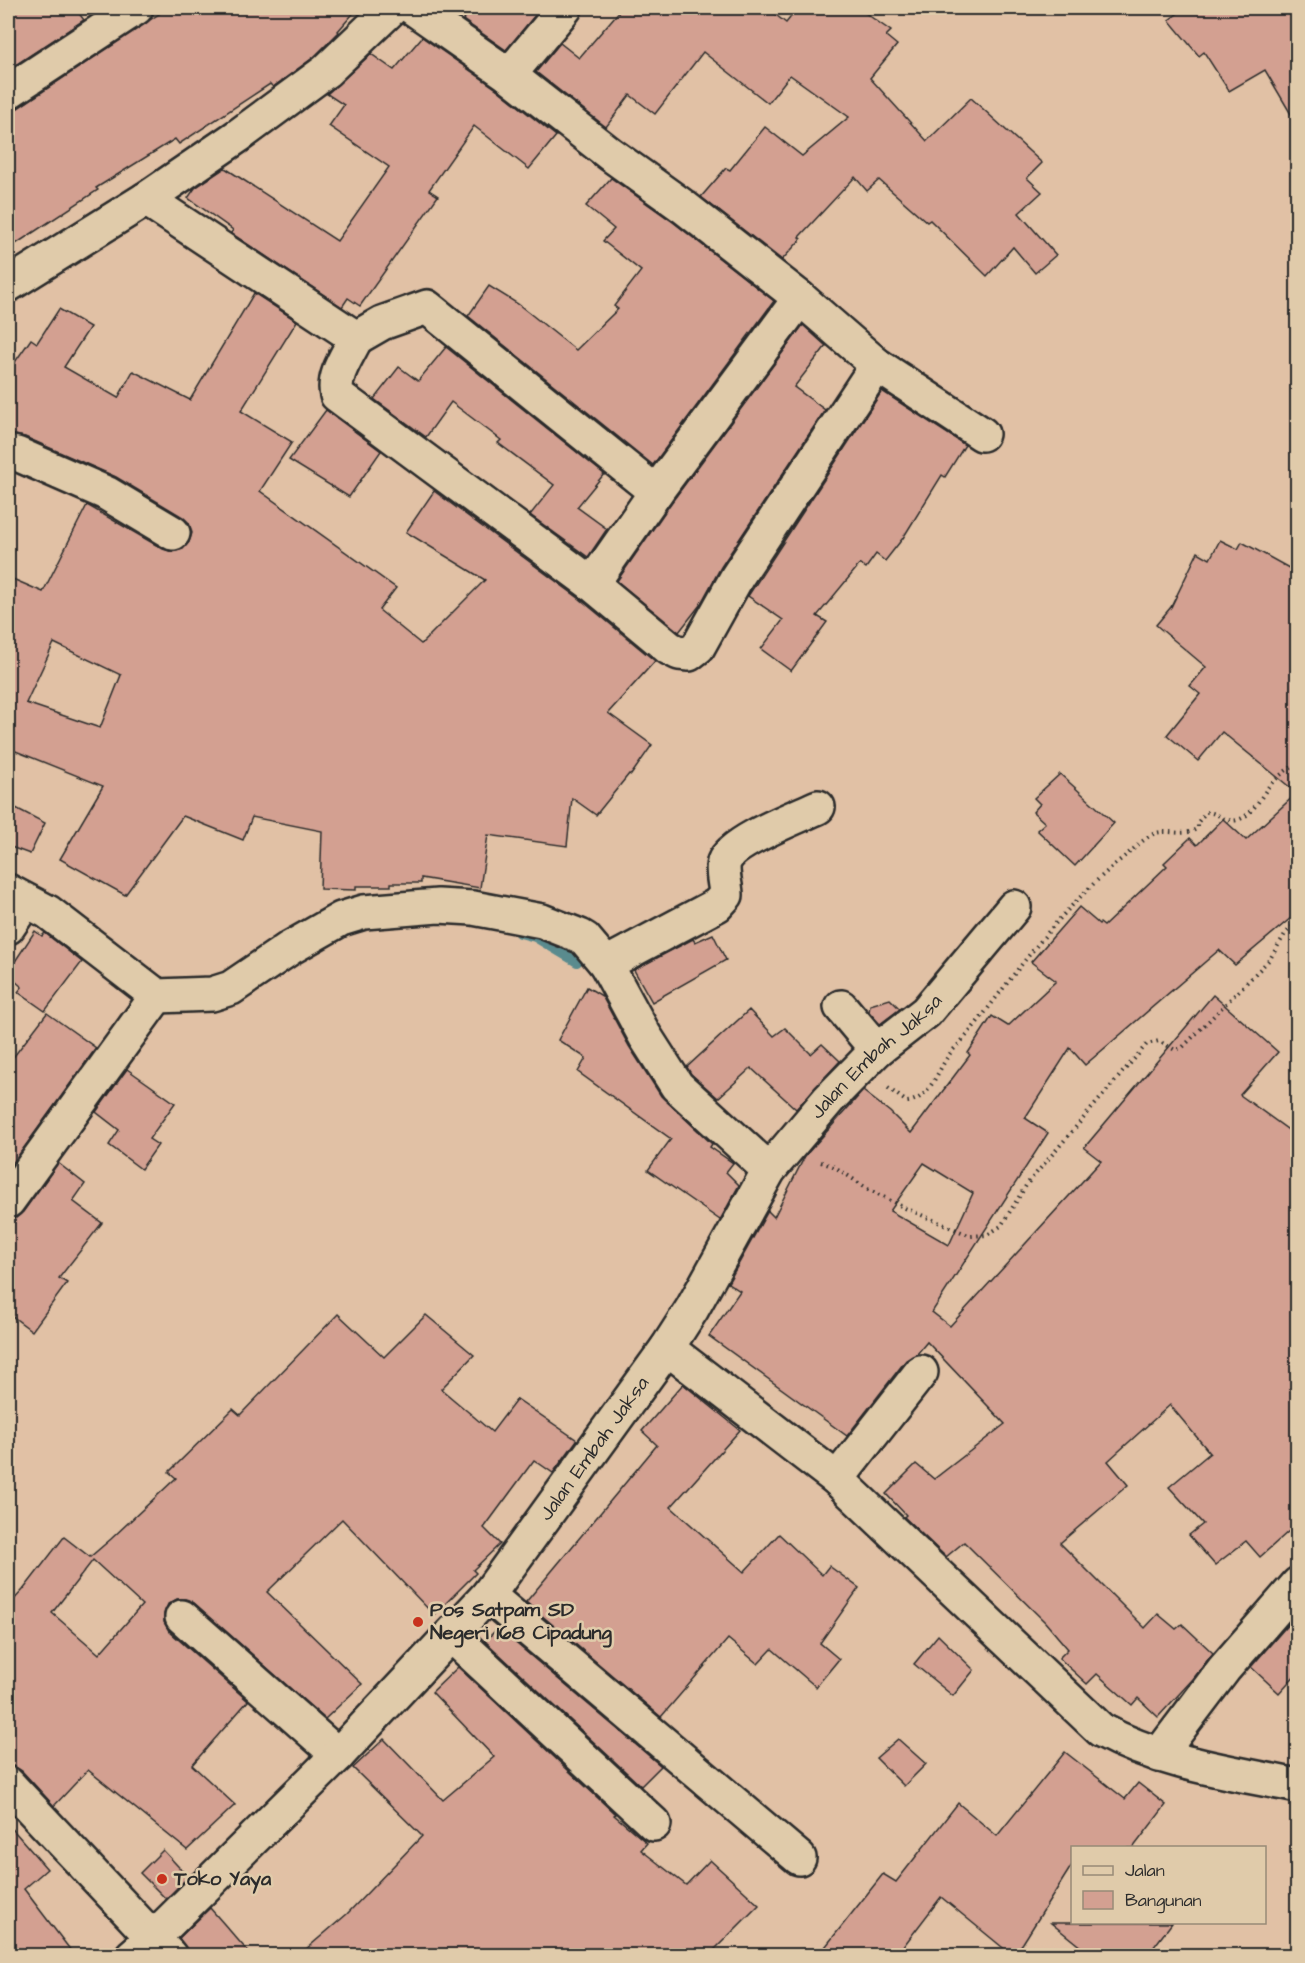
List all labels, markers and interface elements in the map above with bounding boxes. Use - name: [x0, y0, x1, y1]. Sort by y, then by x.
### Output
- street label: Jalan Embah Jaksa: [804, 988, 949, 1125]
- street label: Jalan Embah Jaksa: [532, 1371, 656, 1527]
- place label: Pos Satpam SD Negeri 168 Cipadung: [430, 1596, 613, 1648]
- marker: Pos Satpam SD Negeri 168 Cipadung: [411, 1615, 425, 1629]
- legend: [1071, 1846, 1266, 1924]
- text: Jalan: [1125, 1858, 1165, 1883]
- place label: Toko Yaya: [173, 1865, 272, 1894]
- marker: Toko Yaya: [155, 1872, 169, 1886]
- text: Bangunan: [1125, 1888, 1202, 1914]

